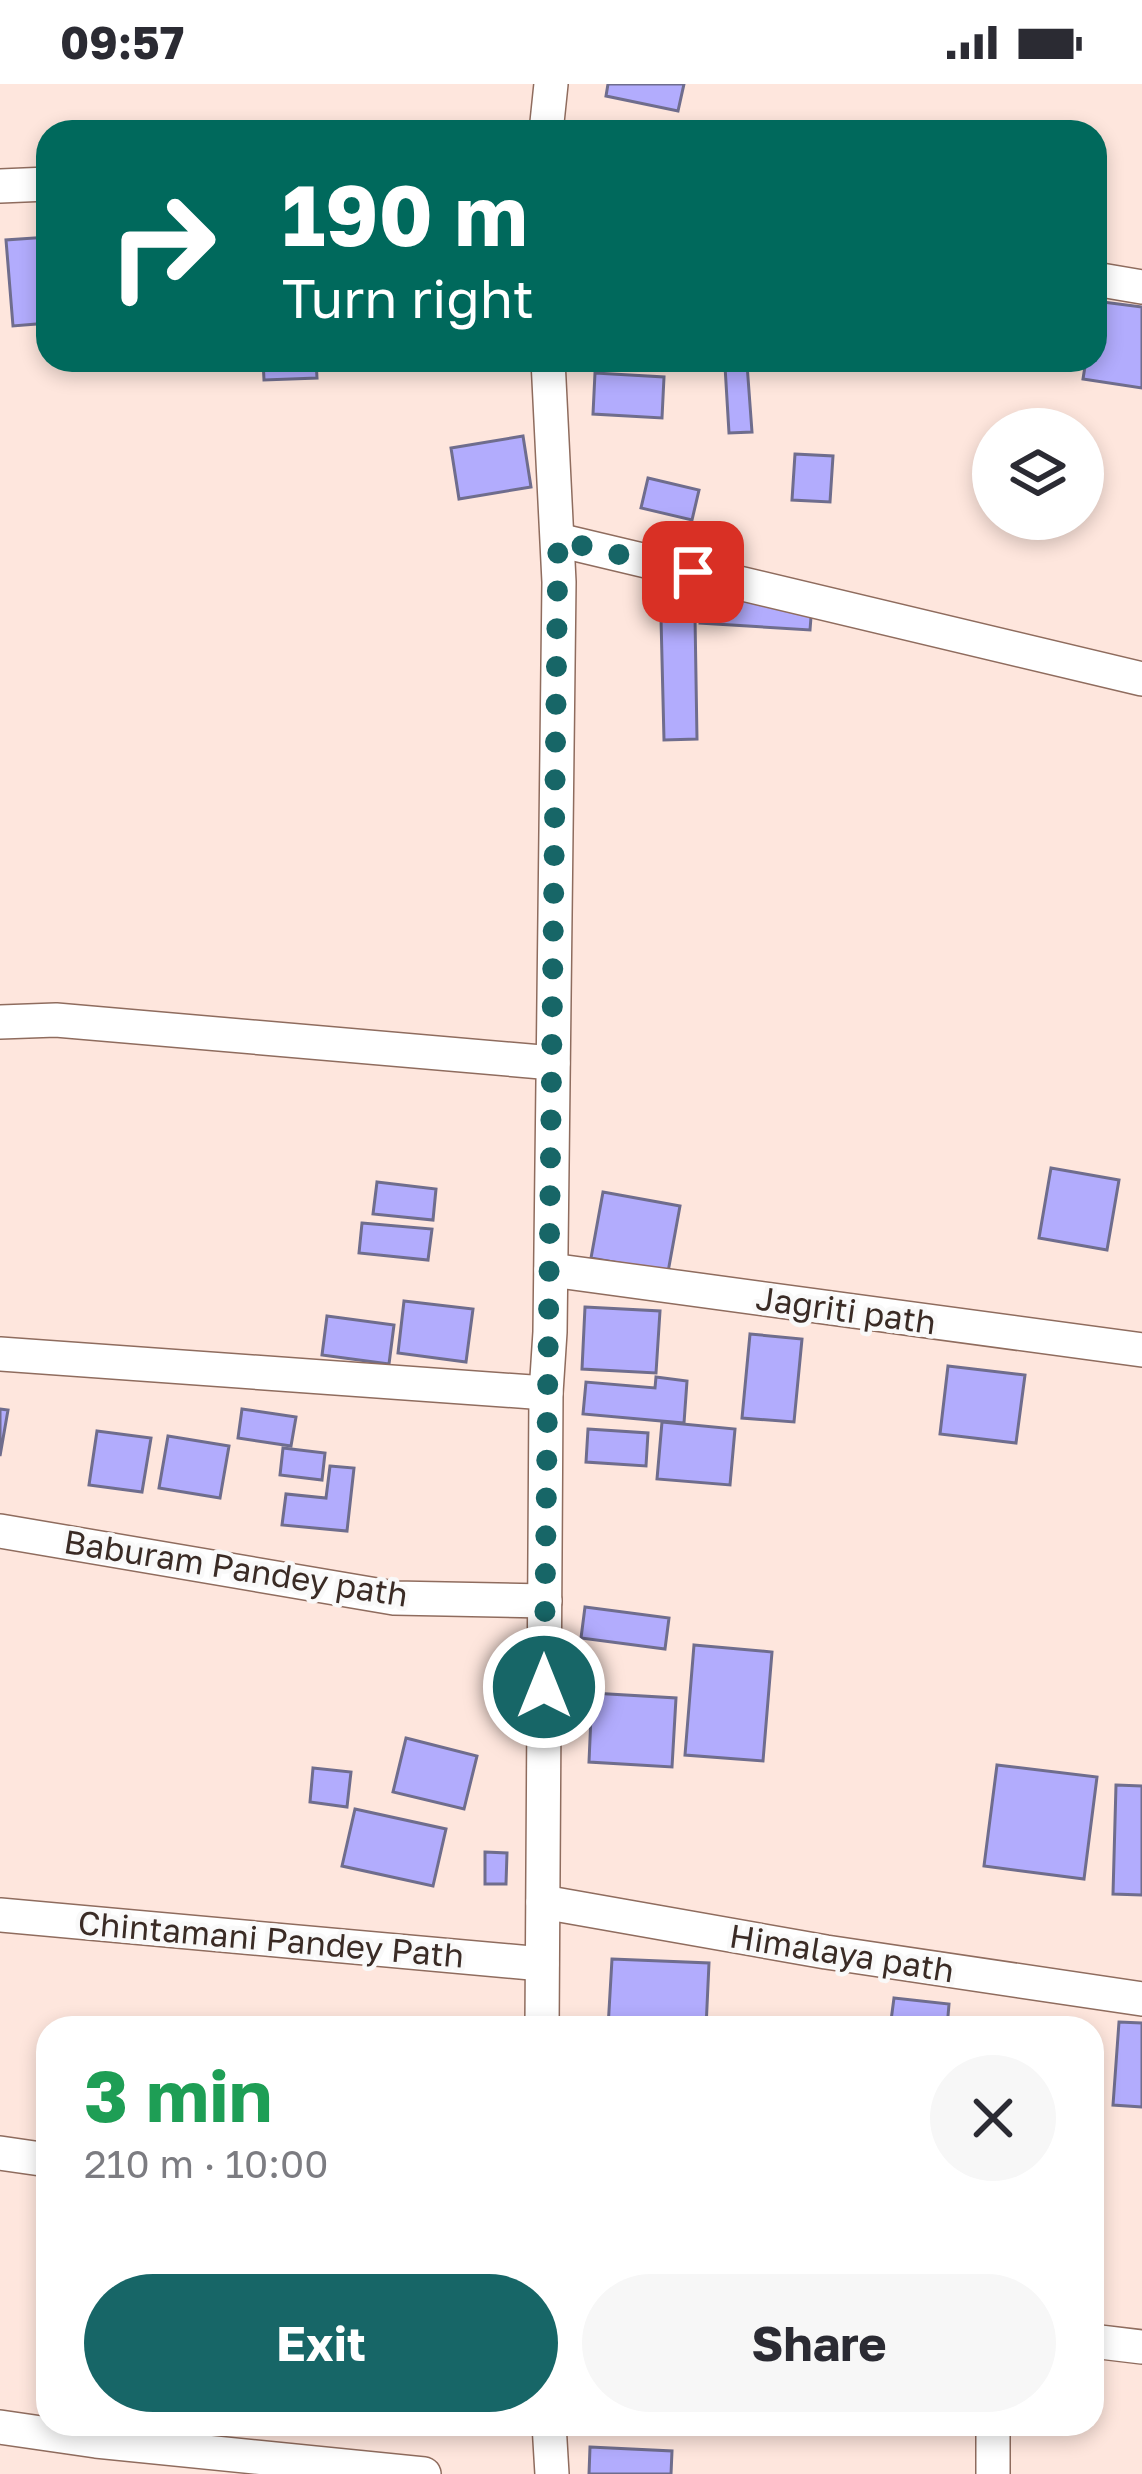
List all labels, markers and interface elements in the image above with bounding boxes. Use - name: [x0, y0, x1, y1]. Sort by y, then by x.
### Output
- text: 09:57: [60, 15, 184, 69]
- text: 190 m: [282, 164, 528, 264]
- icon: right: [84, 168, 240, 324]
- text: Turn right: [282, 265, 534, 330]
- map controls: [972, 408, 1104, 540]
- button: layers: [972, 408, 1104, 540]
- pin: [642, 521, 744, 623]
- icon: arrive: [660, 539, 726, 605]
- street label: Jagriti path: [754, 1278, 939, 1341]
- street label: Baburam Pandey path: [61, 1521, 411, 1614]
- position arrow: [481, 1624, 607, 1750]
- street label: Chintamani Pandey Path: [76, 1902, 466, 1975]
- street label: Himalaya path: [727, 1916, 957, 1990]
- text: 3 min: [84, 2051, 272, 2138]
- button: close: [930, 2055, 1056, 2181]
- text: 210 m · 10:00: [84, 2140, 328, 2187]
- button: Exit: [84, 2274, 558, 2412]
- button: Share: [582, 2274, 1056, 2412]

